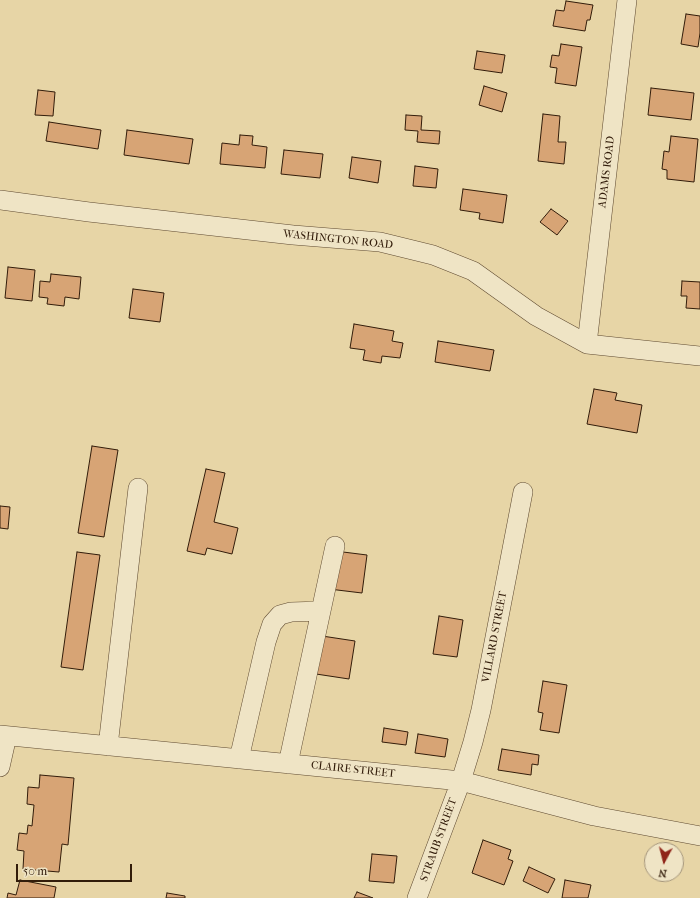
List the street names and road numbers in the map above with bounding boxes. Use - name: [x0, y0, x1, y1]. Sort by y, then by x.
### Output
- street label: ADAMS ROAD: [596, 135, 618, 209]
- street label: WASHINGTON ROAD: [282, 228, 394, 252]
- street label: VILLARD STREET: [480, 590, 510, 684]
- street label: CLAIRE STREET: [310, 759, 396, 781]
- street label: STRAUB STREET: [418, 796, 460, 884]

